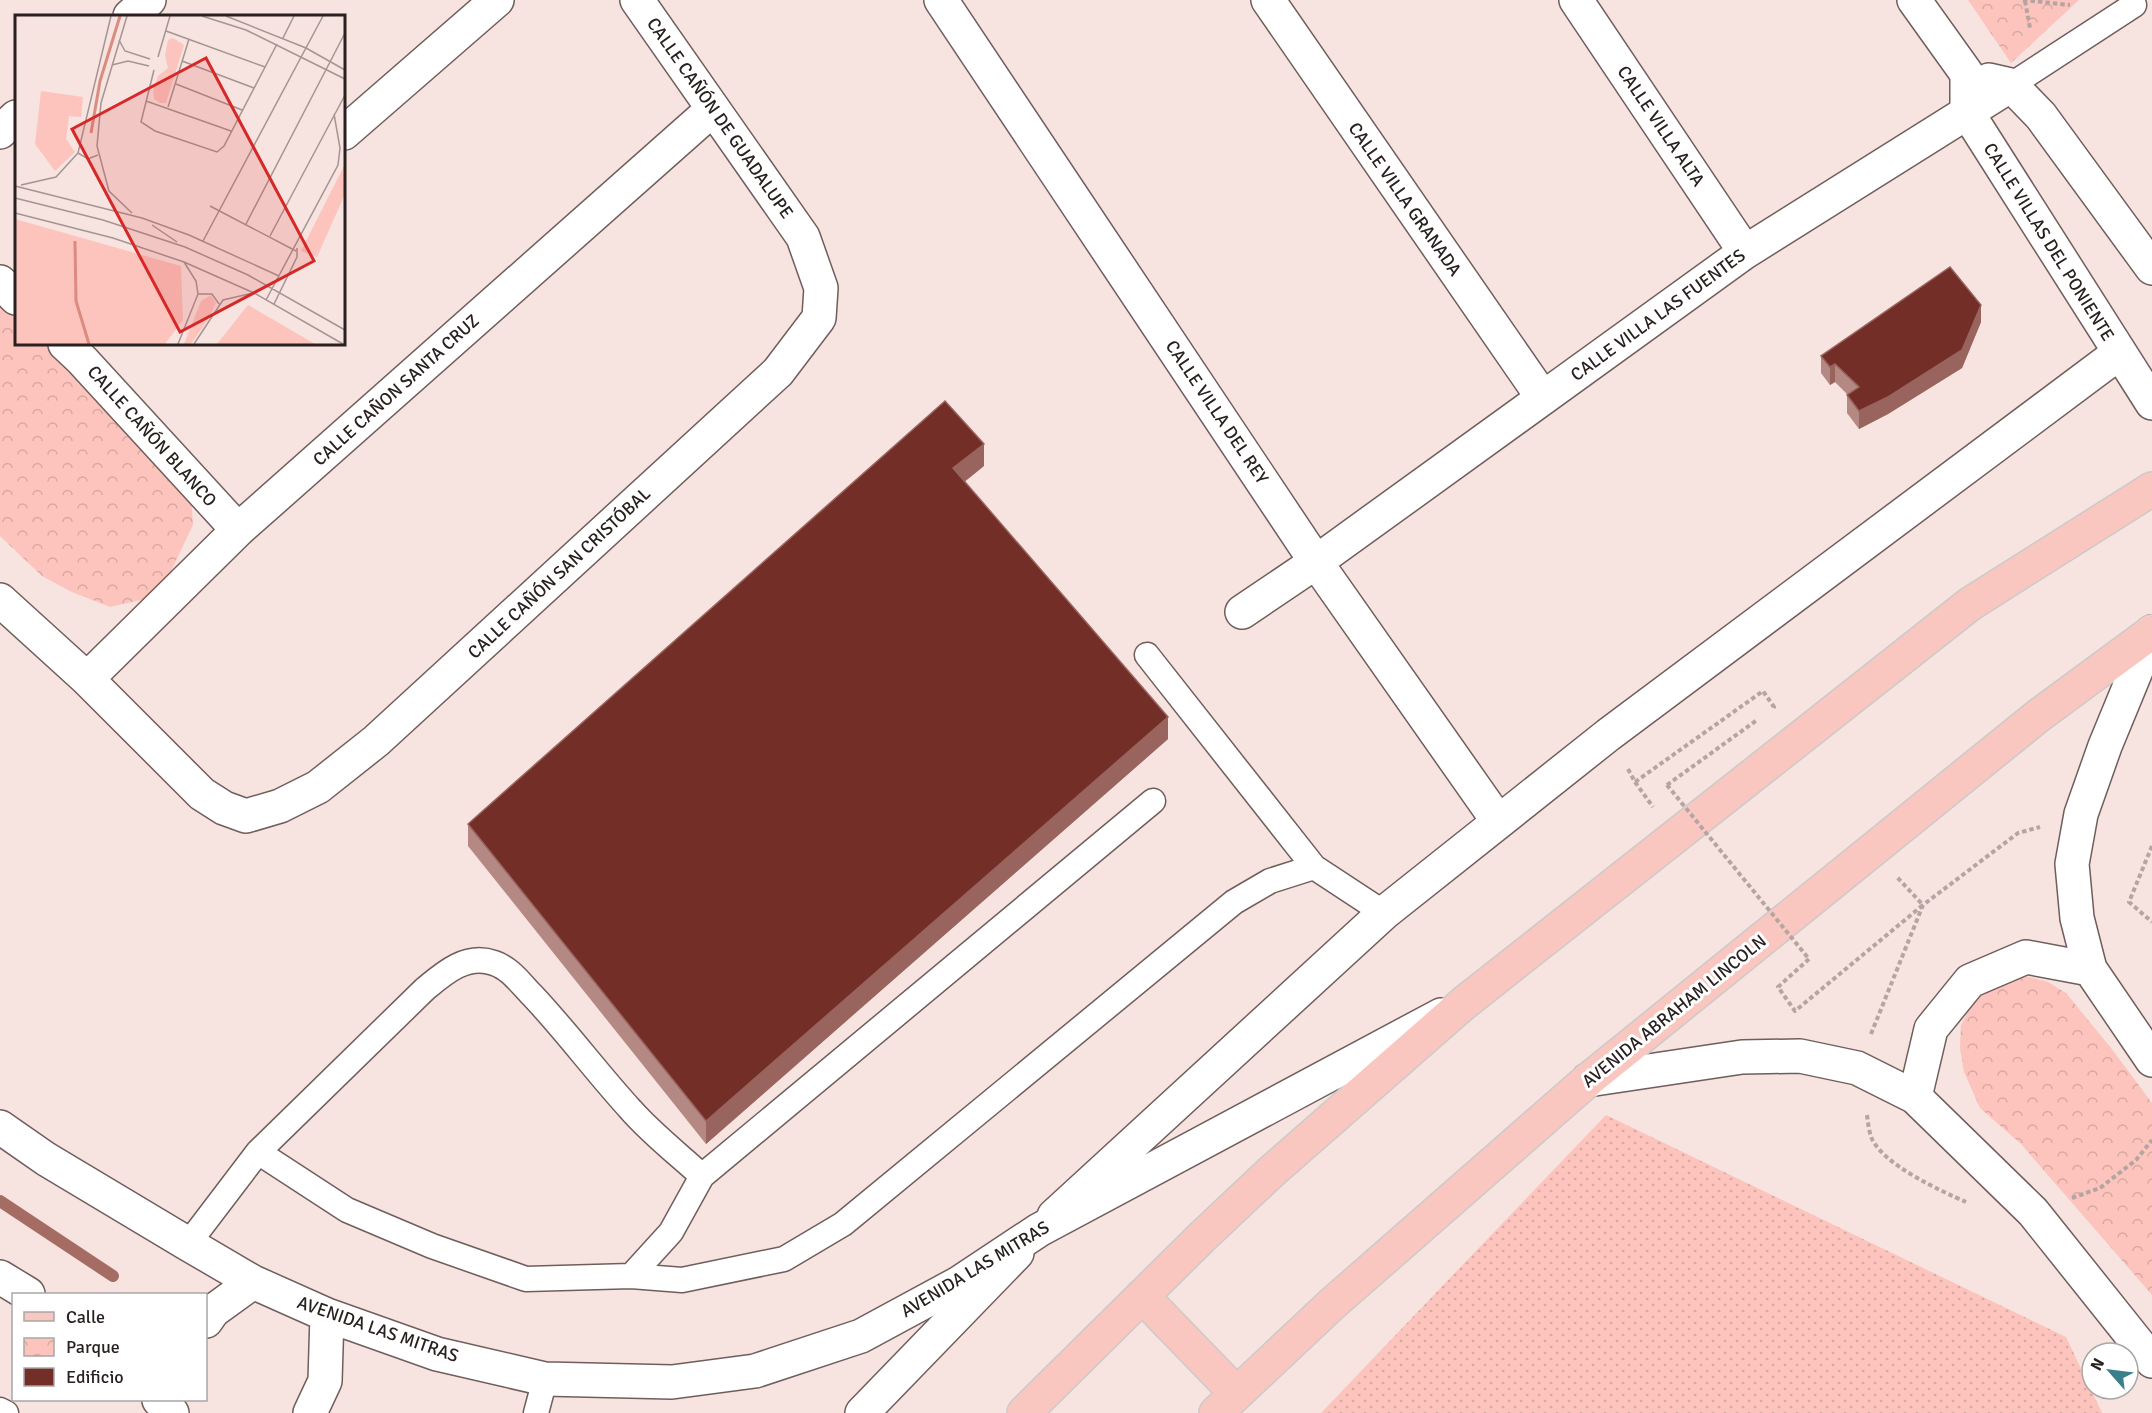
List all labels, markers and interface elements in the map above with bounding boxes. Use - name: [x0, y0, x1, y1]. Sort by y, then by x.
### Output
- street label: CALLE CAÑÓN DE GUADALUPE: [642, 13, 798, 223]
- inset map: [15, 15, 345, 345]
- street label: CALLE VILLA ALTA: [1613, 62, 1709, 190]
- street label: CALLE VILLA GRANADA: [1344, 118, 1466, 280]
- street label: CALLE VILLAS DEL PONIENTE: [1979, 139, 2119, 345]
- street label: CALLE VILLA LAS FUENTES: [1566, 244, 1750, 386]
- street label: CALLE CAÑON SANTA CRUZ: [308, 310, 484, 470]
- street label: CALLE VILLA DEL REY: [1161, 336, 1273, 488]
- street label: CALLE CAÑÓN BLANCO: [83, 361, 221, 511]
- street label: CALLE CAÑÓN SAN CRISTÓBAL: [463, 483, 655, 663]
- street label: AVENIDA ABRAHAM LINCOLN: [1577, 930, 1771, 1092]
- street label: AVENIDA LAS MITRAS: [897, 1216, 1053, 1322]
- street label: AVENIDA LAS MITRAS: [294, 1291, 462, 1367]
- legend: [12, 1293, 207, 1401]
- text: Calle: [66, 1306, 105, 1328]
- text: Parque: [66, 1336, 120, 1358]
- north arrow: [2080, 1341, 2140, 1401]
- text: N: [2086, 1355, 2109, 1374]
- text: Edificio: [66, 1366, 124, 1388]

